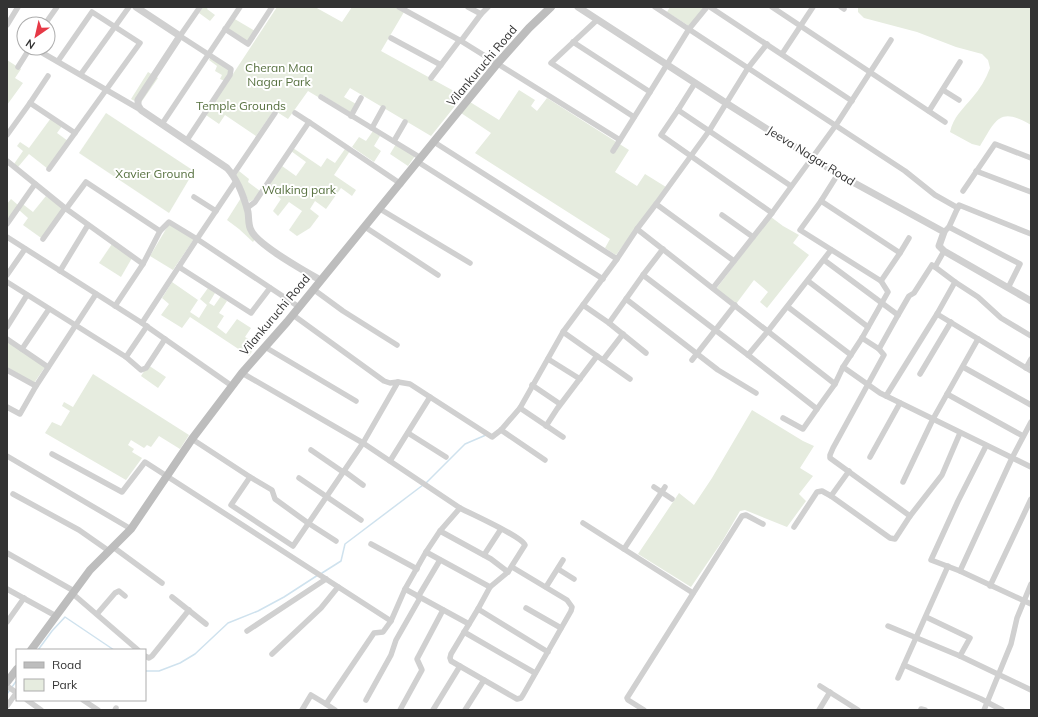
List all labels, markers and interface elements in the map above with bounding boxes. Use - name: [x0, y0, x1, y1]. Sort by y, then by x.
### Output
- north arrow: [16, 16, 56, 56]
- street label: Vilankuruchi Road: [443, 22, 520, 109]
- text: N: [23, 36, 38, 52]
- park label: Cheran Maa Nagar Park: [245, 60, 313, 89]
- park label: Temple Grounds: [196, 98, 286, 113]
- street label: Jeeva Nagar Road: [764, 122, 858, 189]
- park label: Xavier Ground: [115, 166, 195, 181]
- park label: Walking park: [262, 182, 337, 197]
- street label: Vilankuruchi Road: [236, 271, 313, 358]
- legend: [16, 649, 146, 701]
- text: Road: [52, 657, 81, 672]
- text: Park: [52, 677, 78, 692]

